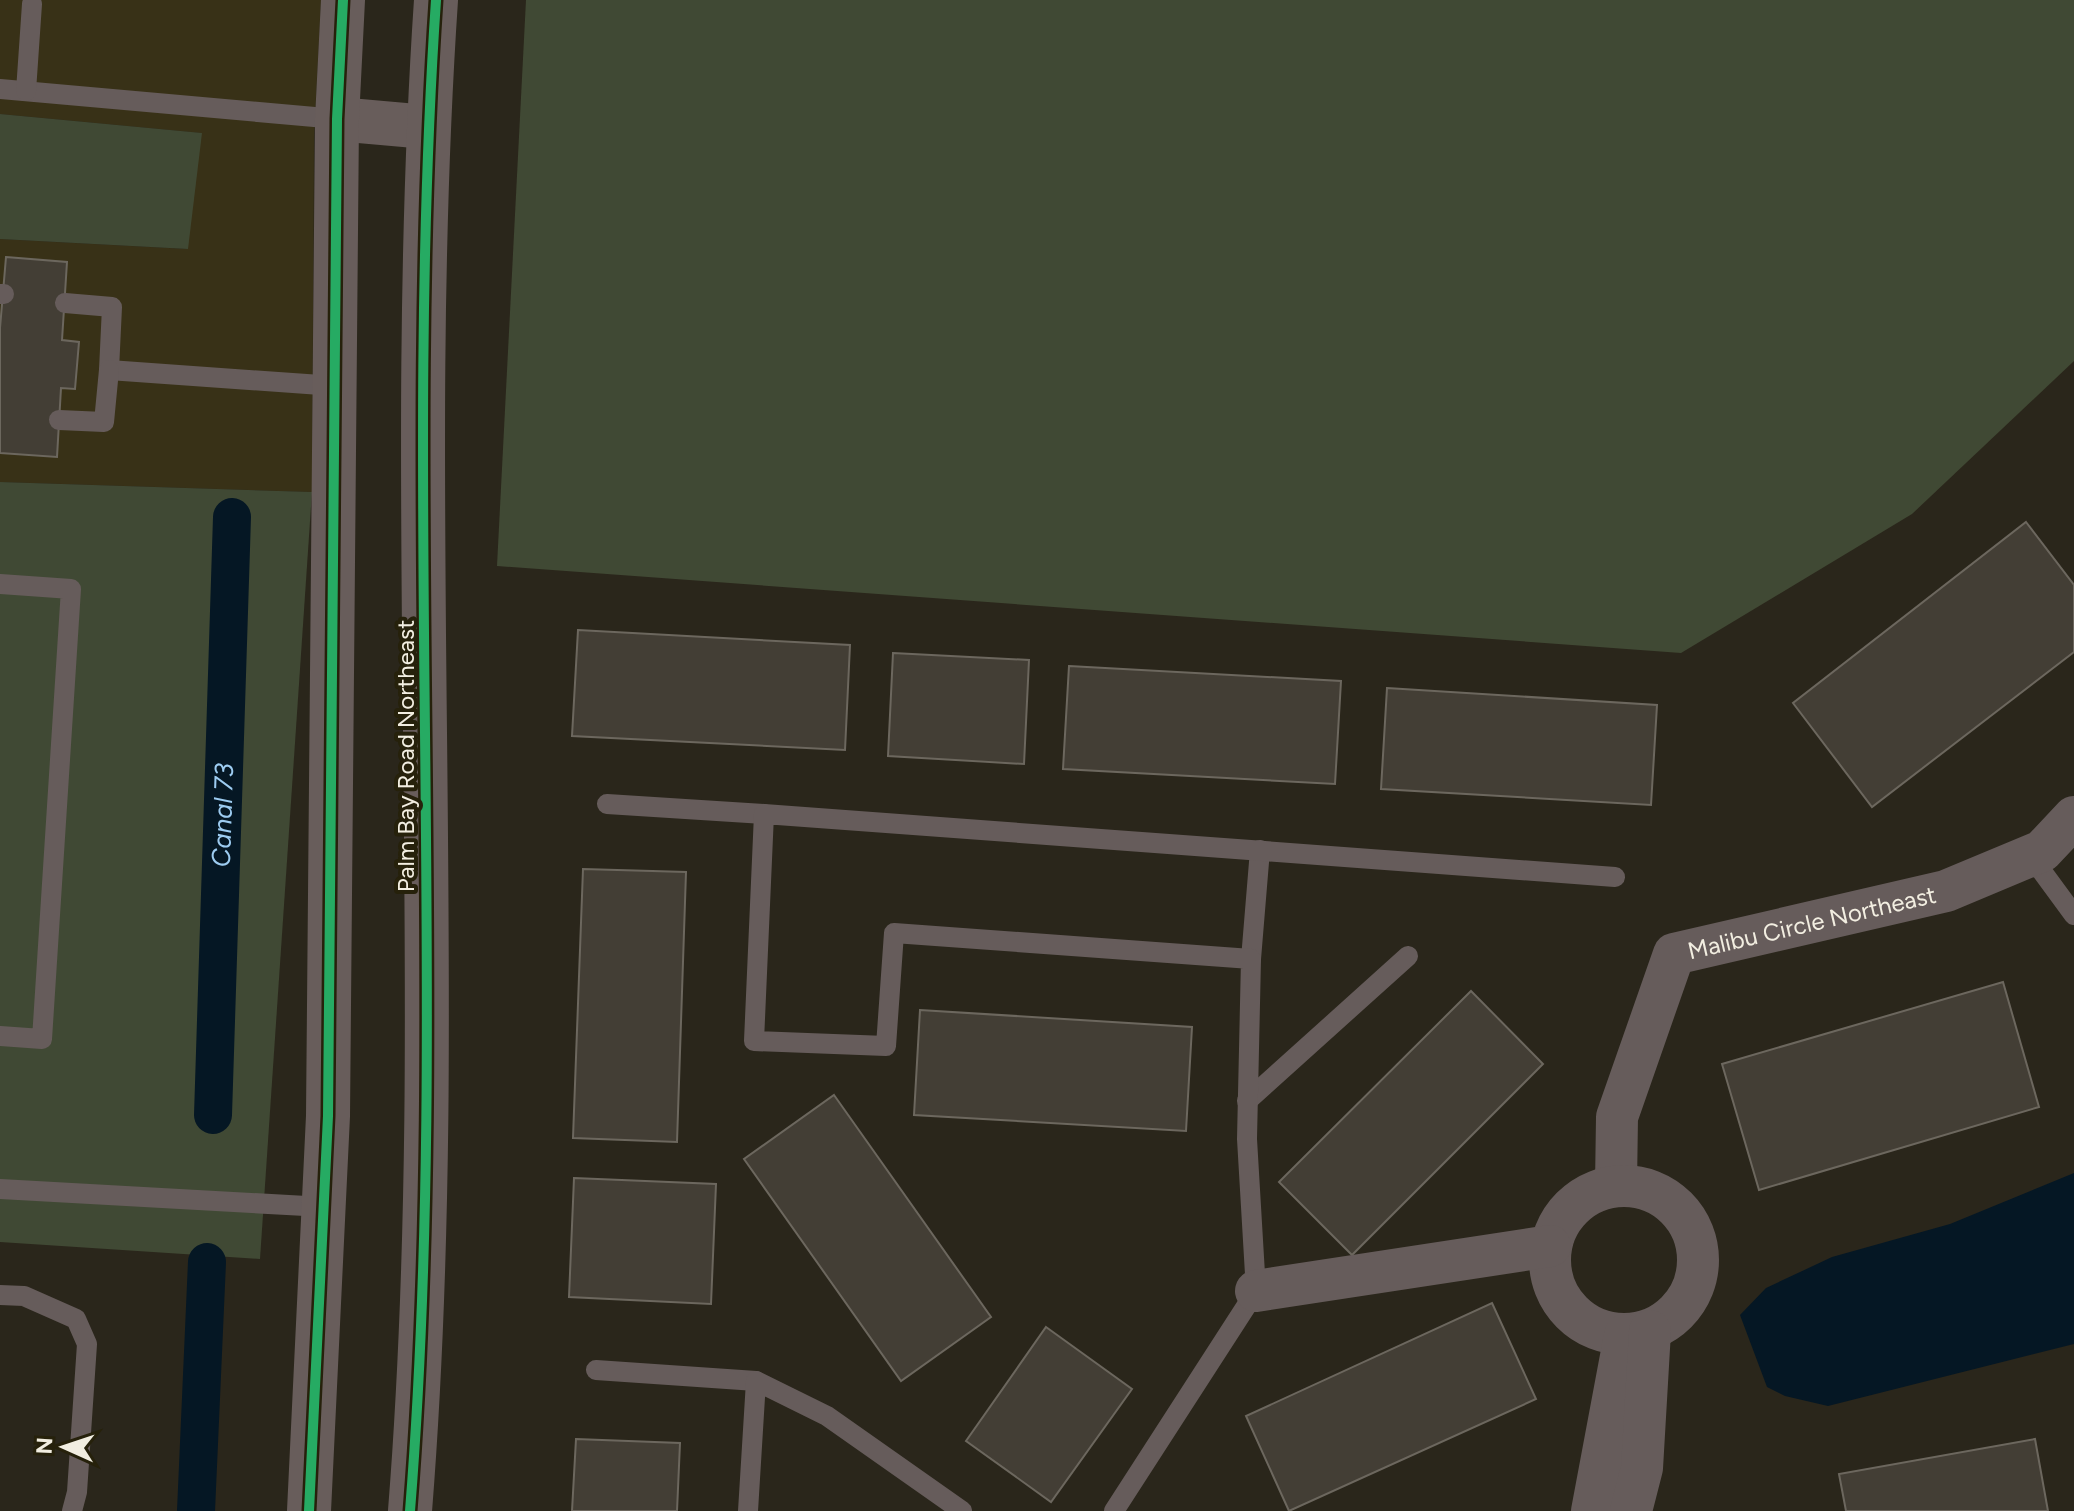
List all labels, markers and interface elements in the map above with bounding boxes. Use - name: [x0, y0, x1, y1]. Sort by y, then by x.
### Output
- street label: Palm Bay Road Northeast: [391, 620, 420, 892]
- water label: Canal 73: [205, 763, 240, 868]
- street label: Malibu Circle Northeast: [1685, 879, 1939, 965]
- north arrow: [24, 1407, 104, 1487]
- text: N: [31, 1437, 58, 1455]

